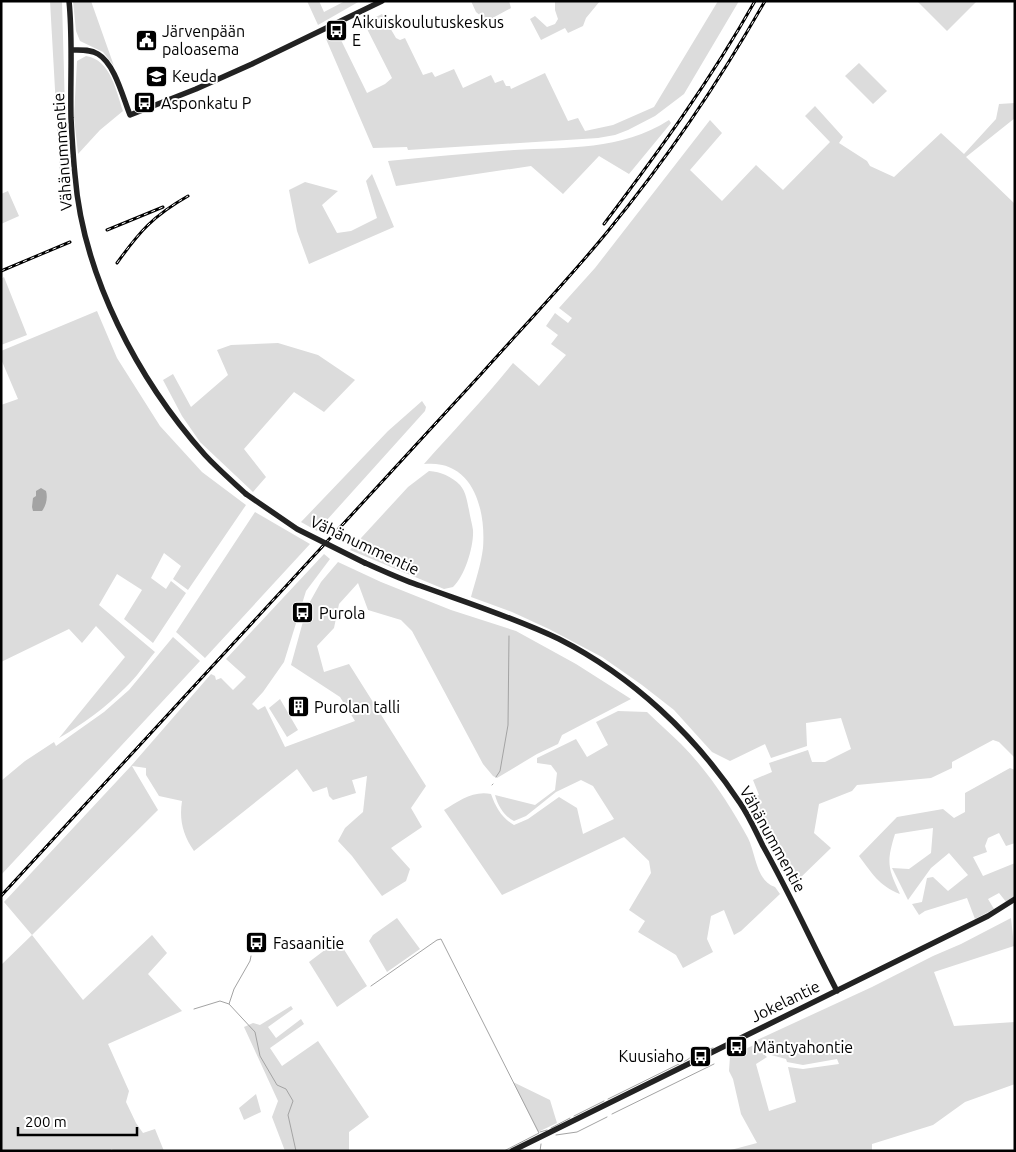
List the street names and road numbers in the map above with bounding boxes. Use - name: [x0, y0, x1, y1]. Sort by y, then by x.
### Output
- street label: Vähänummentie: [49, 92, 75, 212]
- street label: Vähänummentie: [308, 512, 422, 578]
- street label: Vähänummentie: [736, 783, 810, 895]
- street label: Jokelantie: [748, 977, 822, 1025]

